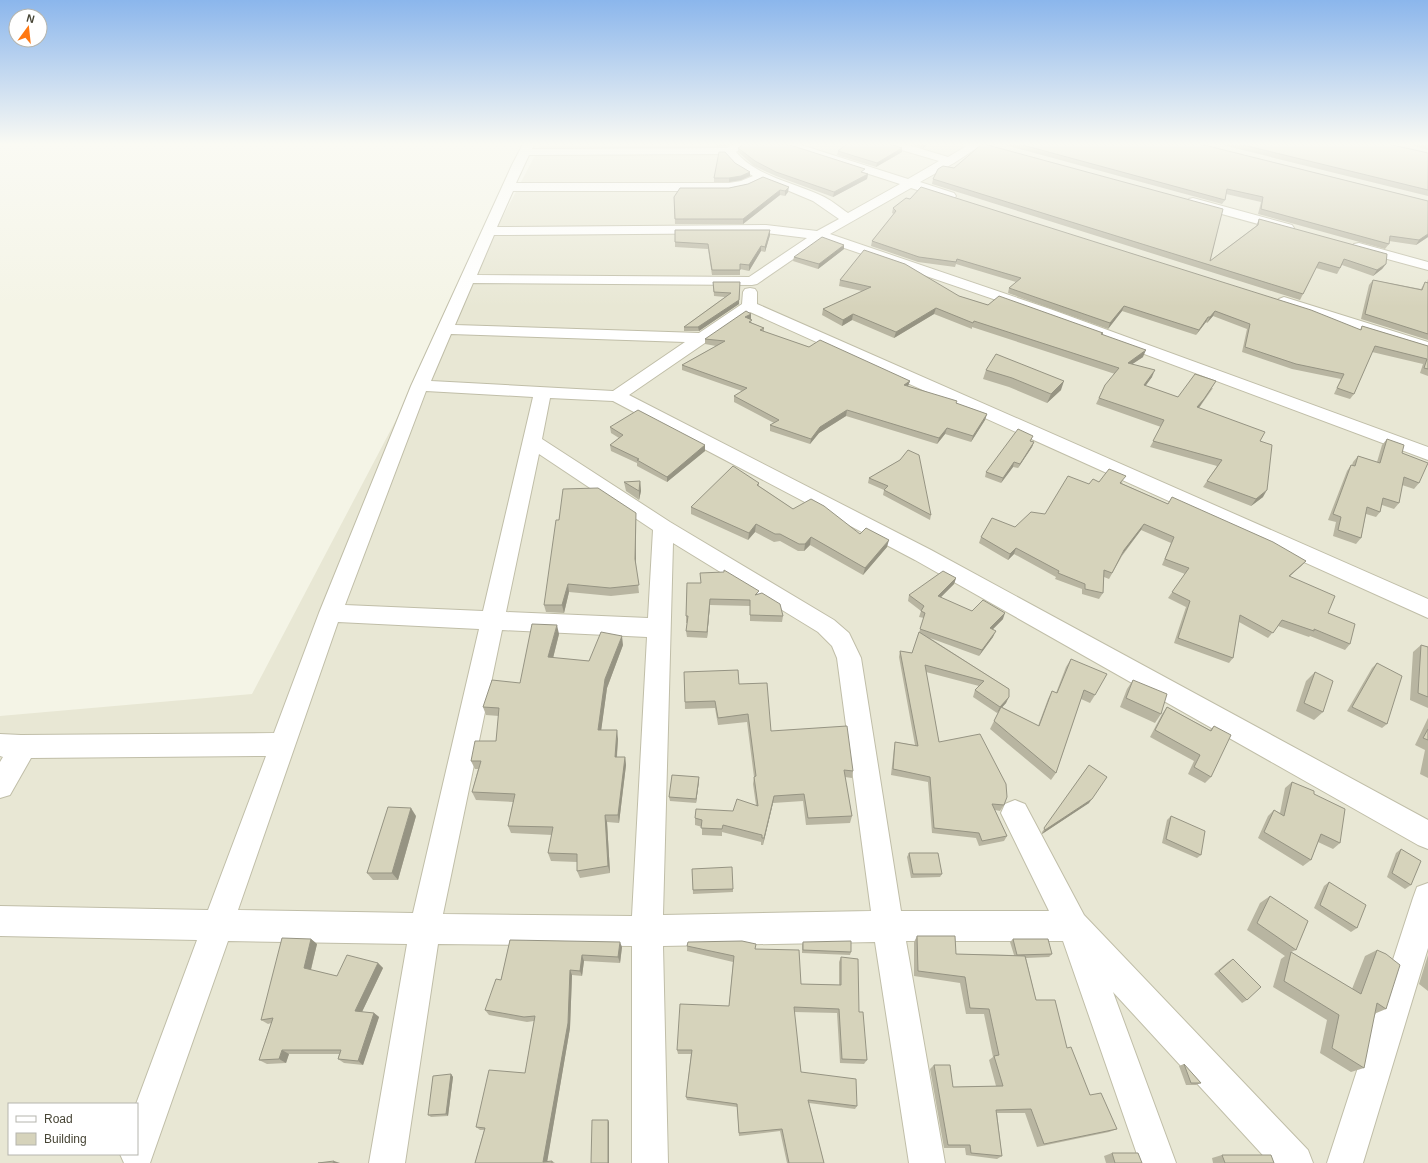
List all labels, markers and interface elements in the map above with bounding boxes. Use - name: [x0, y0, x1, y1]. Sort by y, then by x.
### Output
- north arrow: [8, 8, 48, 48]
- text: N: [25, 12, 36, 25]
- legend: [8, 1103, 138, 1155]
- text: Road: [44, 1112, 73, 1126]
- text: Building: [44, 1132, 87, 1146]

